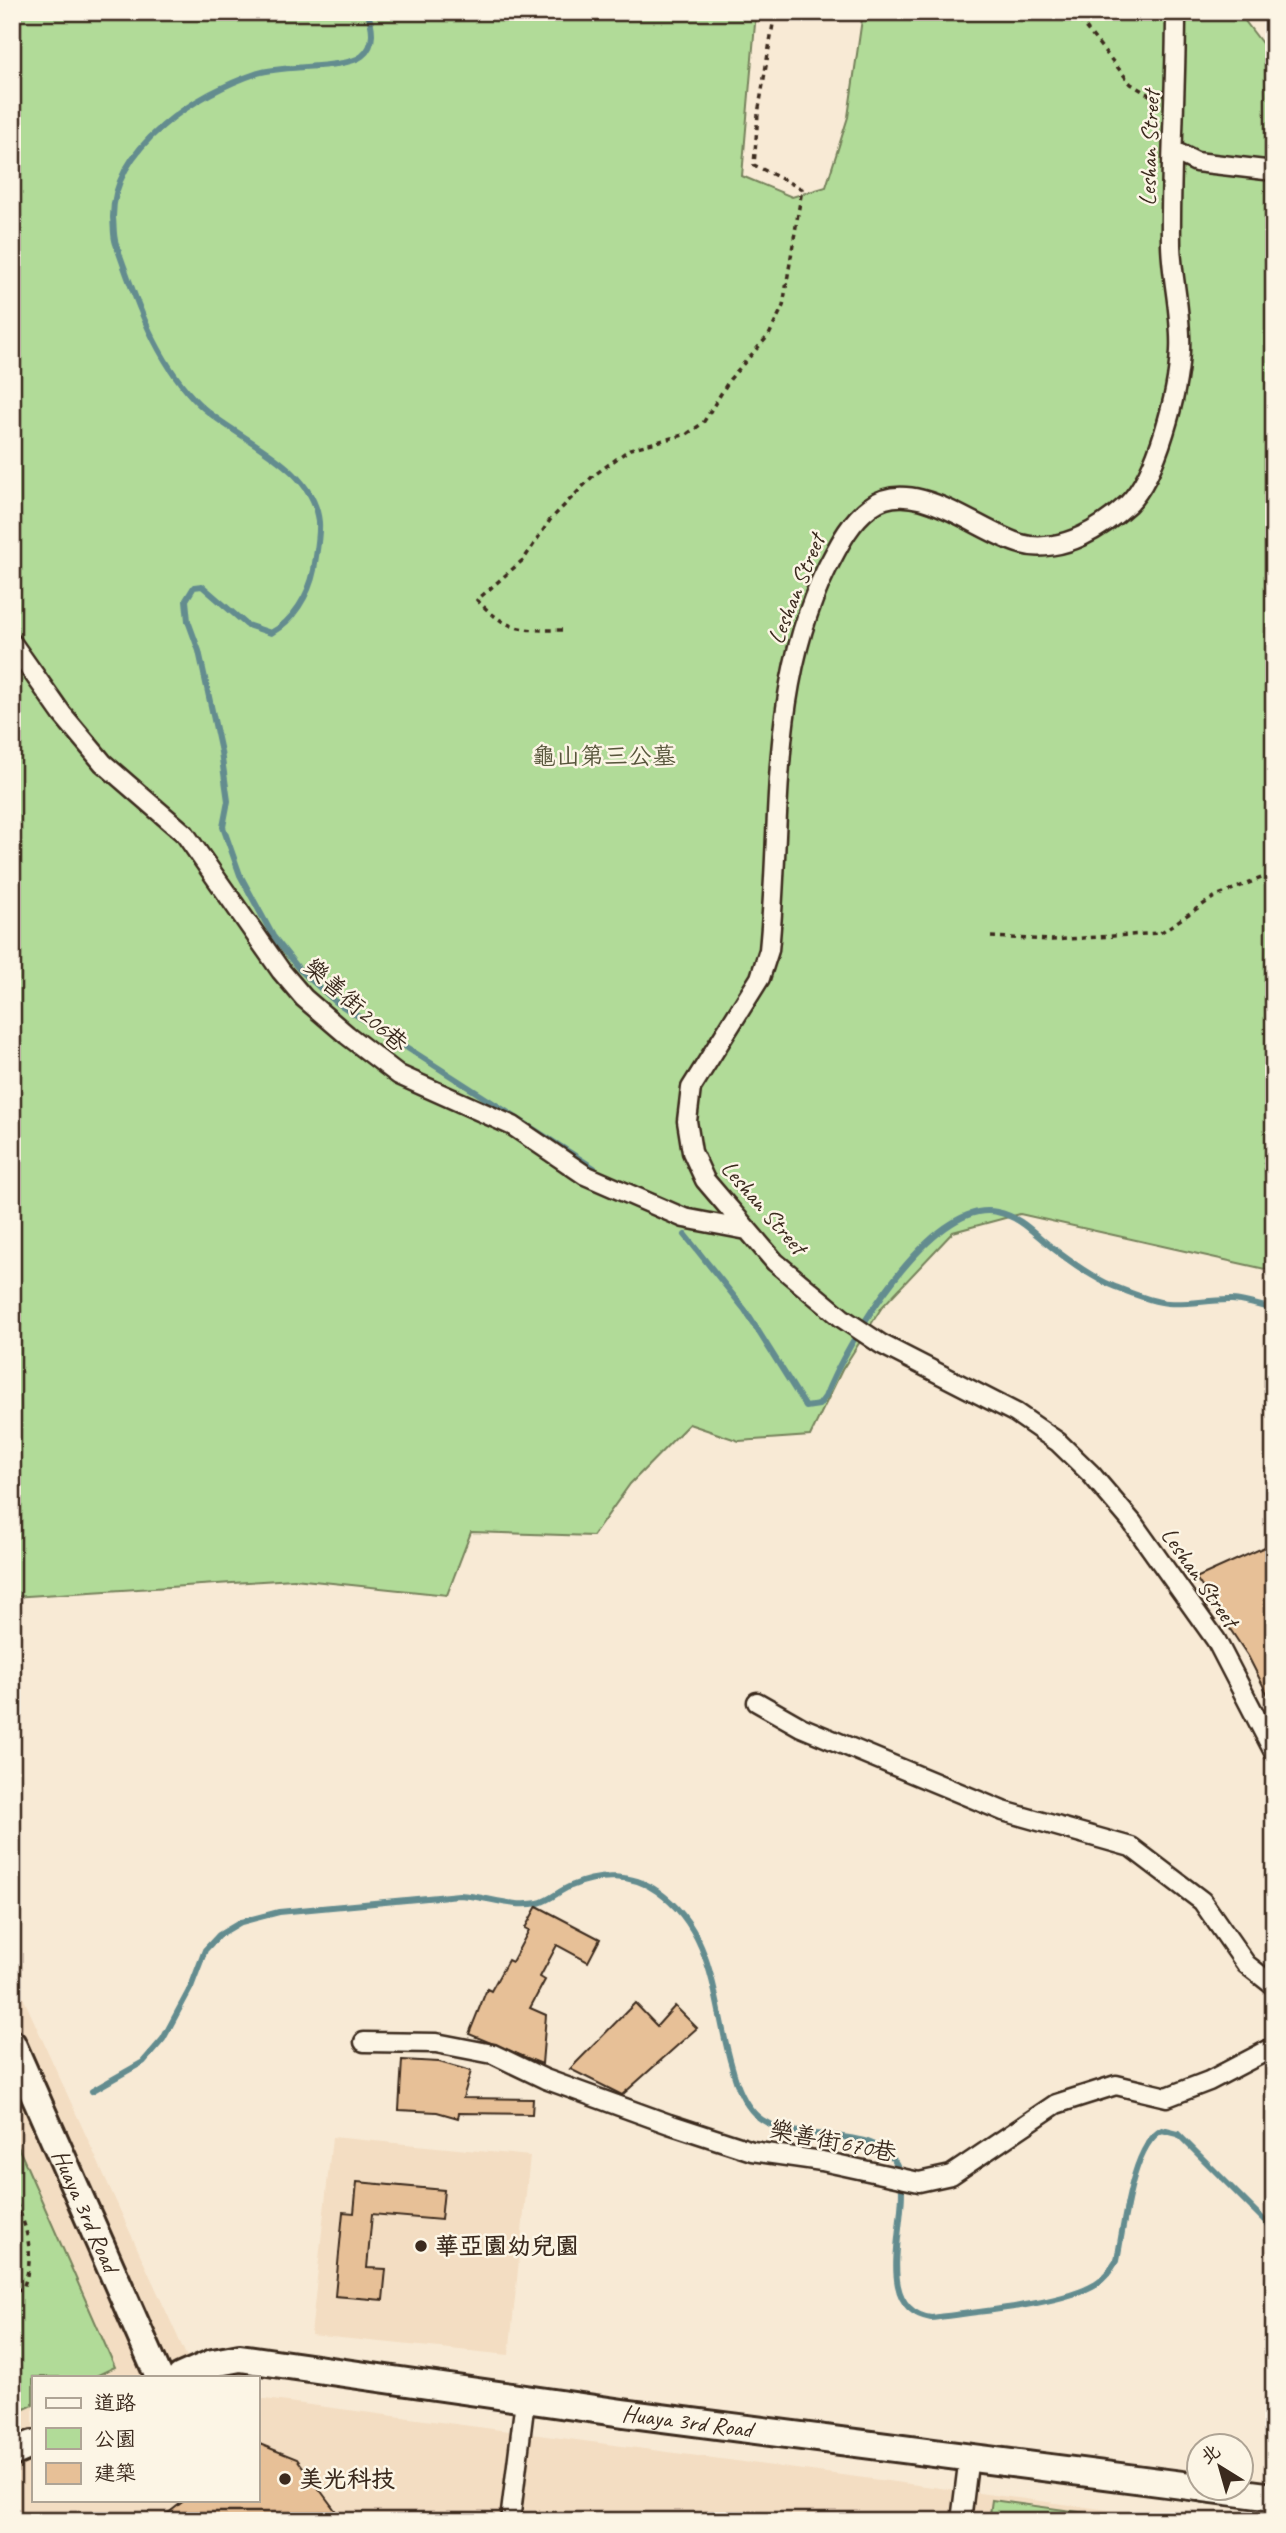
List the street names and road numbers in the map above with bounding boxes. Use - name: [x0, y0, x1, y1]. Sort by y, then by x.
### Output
- street label: Leshan Street: [1132, 87, 1166, 206]
- street label: Leshan Street: [760, 527, 833, 648]
- street label: 樂善街206巷: [298, 952, 414, 1058]
- street label: Leshan Street: [715, 1154, 815, 1263]
- street label: Leshan Street: [1155, 1521, 1247, 1635]
- street label: 樂善街670巷: [767, 2114, 899, 2168]
- street label: Huaya 3rd Road: [45, 2145, 127, 2280]
- street label: Huaya 3rd Road: [620, 2398, 757, 2445]

